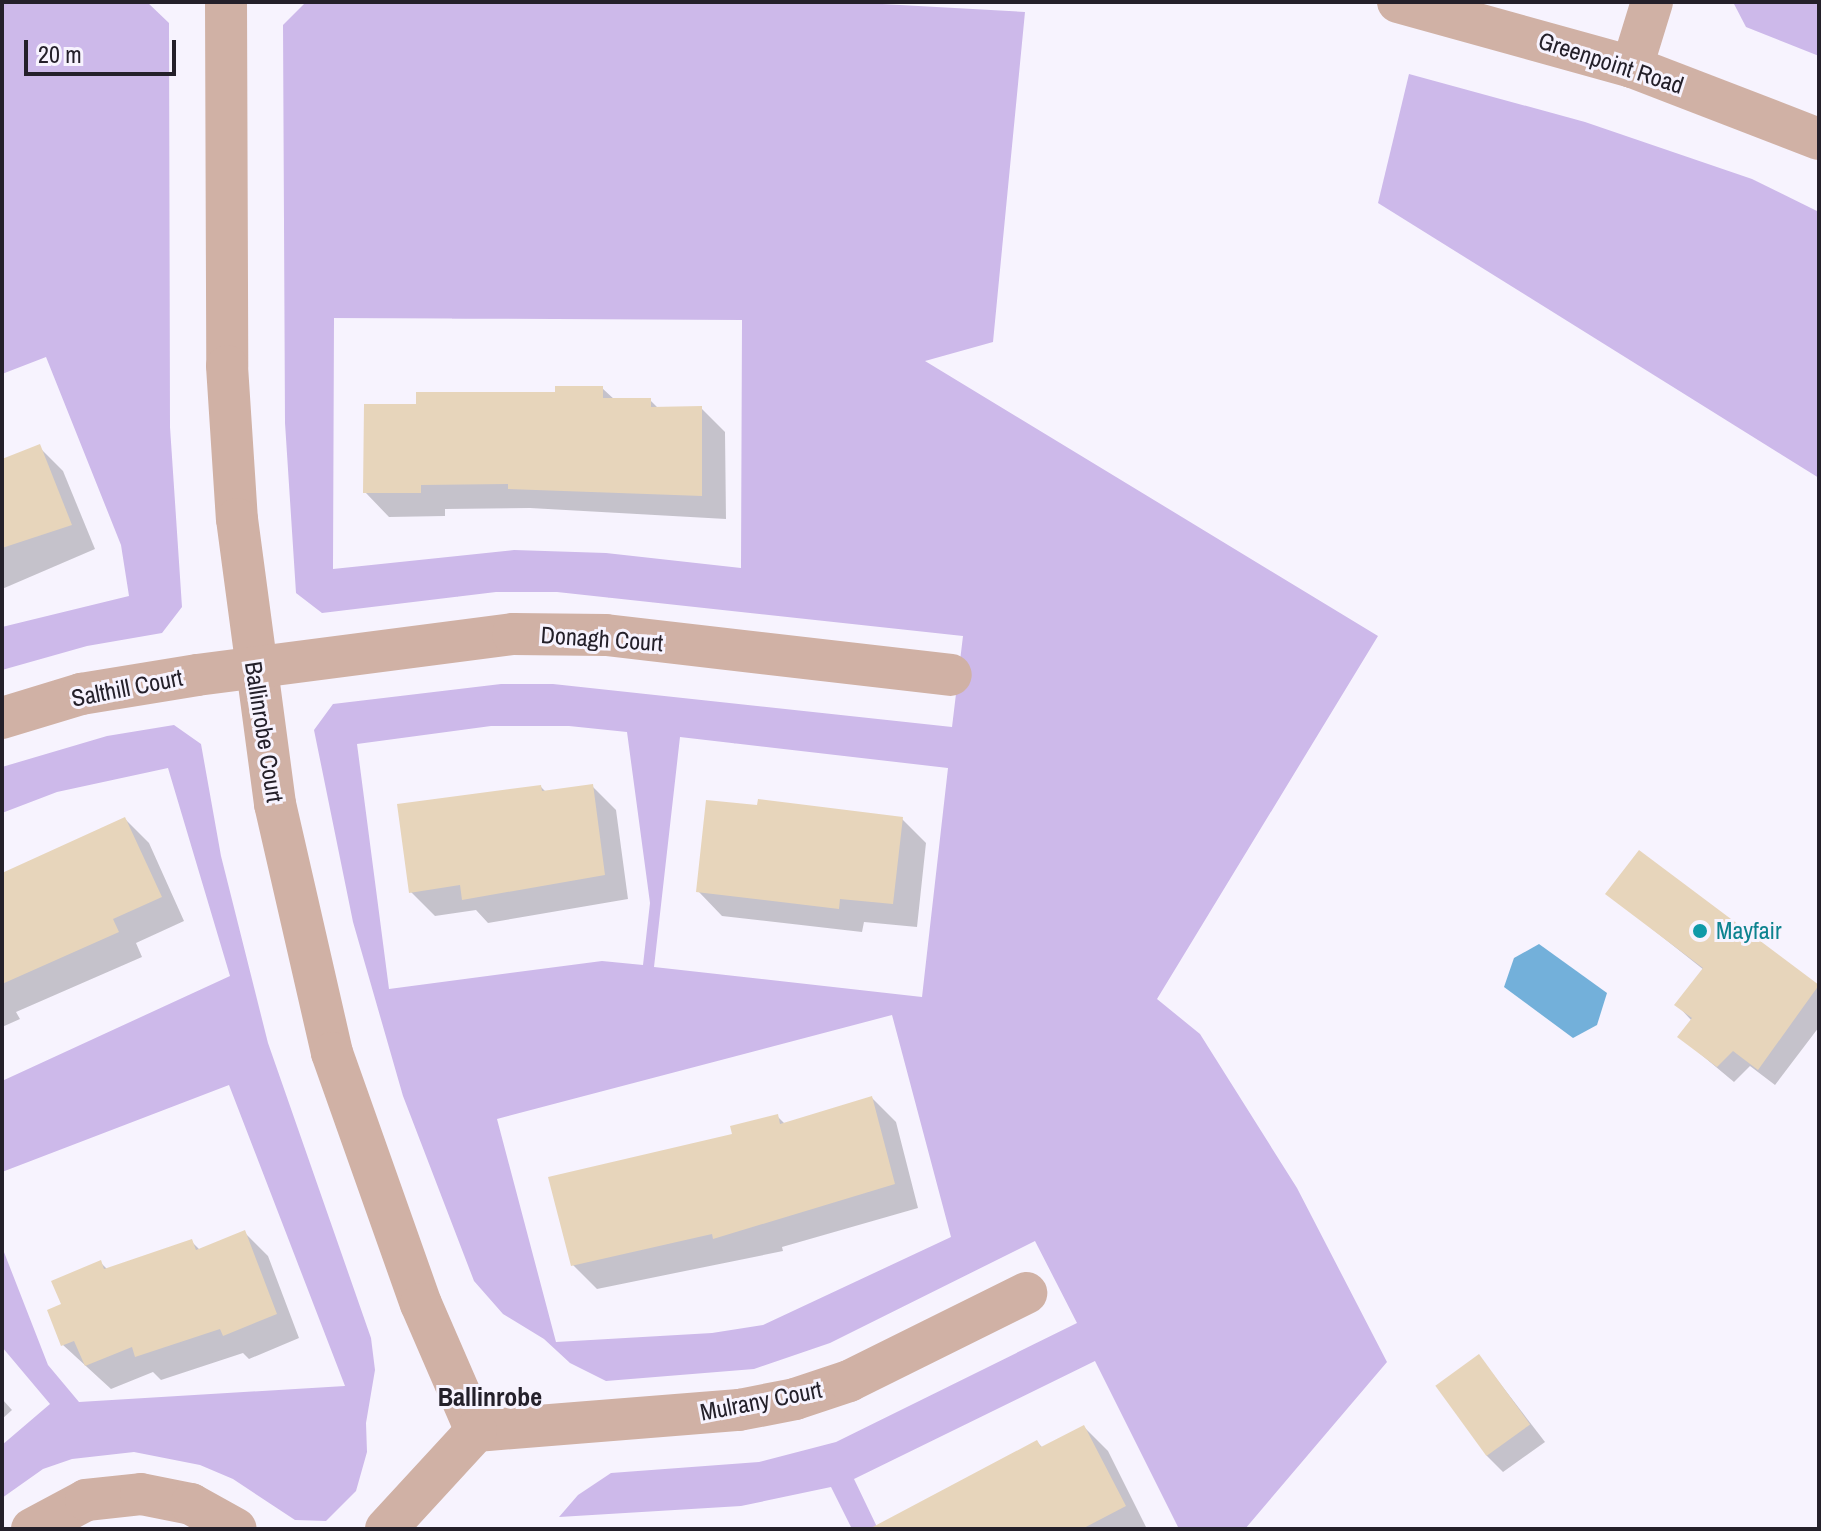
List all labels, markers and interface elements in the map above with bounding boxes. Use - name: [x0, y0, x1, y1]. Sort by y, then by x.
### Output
- scale bar: [28, 24, 180, 74]
- street label: Greenpoint Road: [1535, 26, 1687, 100]
- text: 20 m: [38, 38, 82, 70]
- street label: Donagh Court: [540, 620, 664, 658]
- street label: Ballinrobe Court: [239, 660, 289, 804]
- street label: Salthill Court: [69, 663, 185, 713]
- place label: Mayfair: [1716, 917, 1782, 945]
- marker: Mayfair: [1691, 922, 1709, 940]
- street label: Mulrany Court: [698, 1375, 824, 1427]
- district label: Ballinrobe: [438, 1381, 542, 1413]

